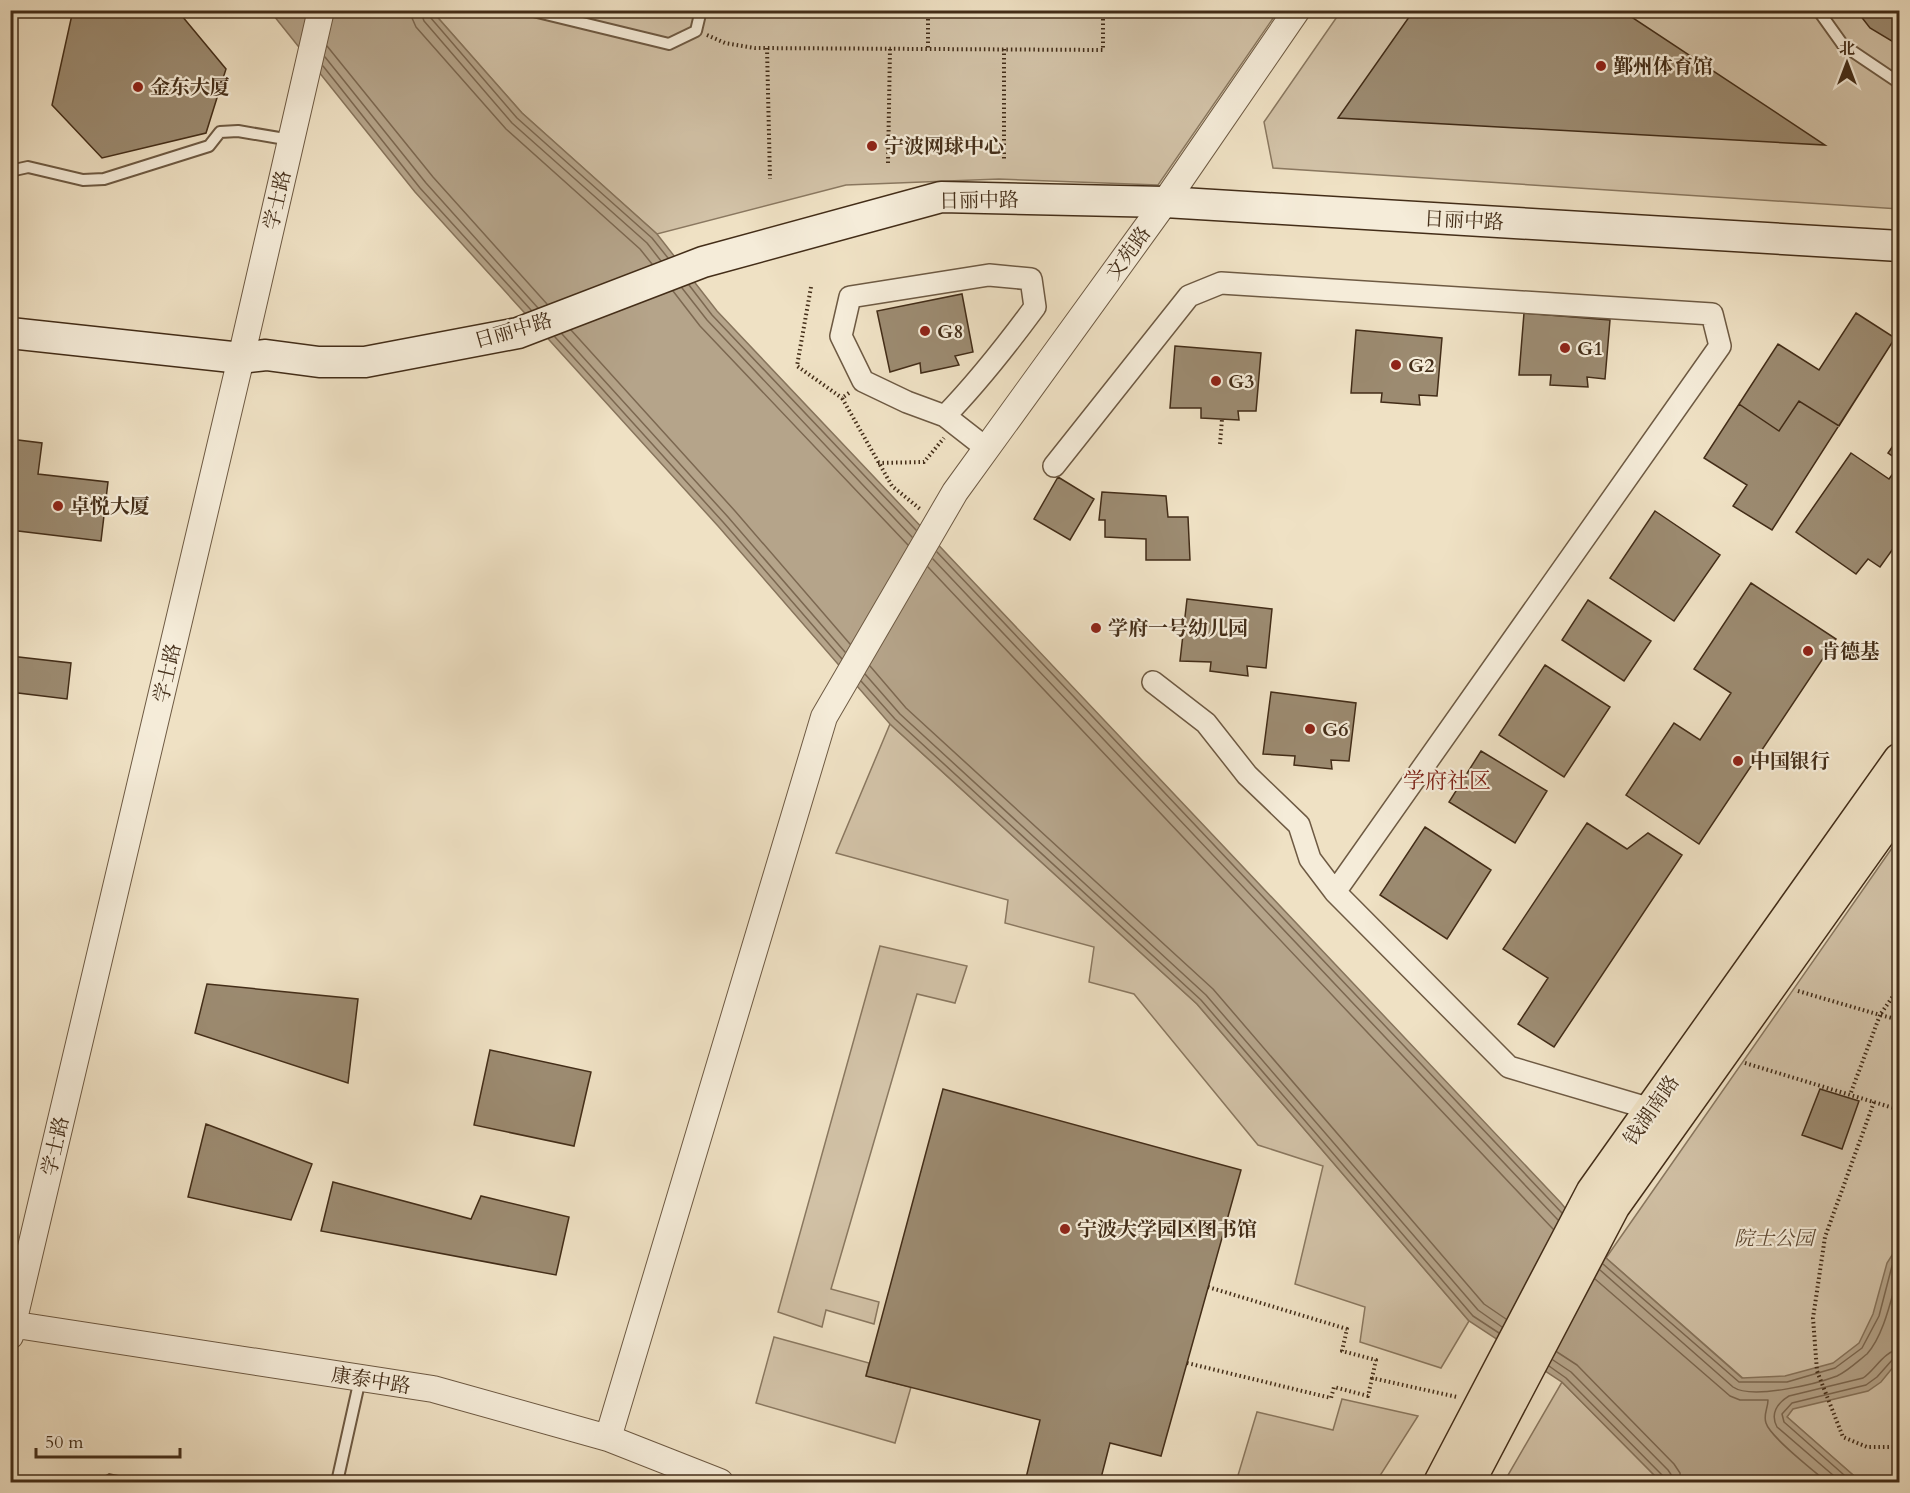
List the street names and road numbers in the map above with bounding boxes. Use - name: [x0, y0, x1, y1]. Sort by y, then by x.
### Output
- street label: 学士路: [258, 168, 297, 232]
- street label: 日丽中路: [939, 186, 1019, 215]
- street label: 日丽中路: [1423, 205, 1505, 236]
- street label: 文苑路: [1100, 221, 1157, 285]
- street label: 日丽中路: [471, 306, 555, 354]
- street label: 学士路: [148, 641, 187, 705]
- street label: 钱湖南路: [1617, 1070, 1685, 1151]
- street label: 学士路: [36, 1114, 75, 1178]
- street label: 康泰中路: [329, 1361, 413, 1400]

